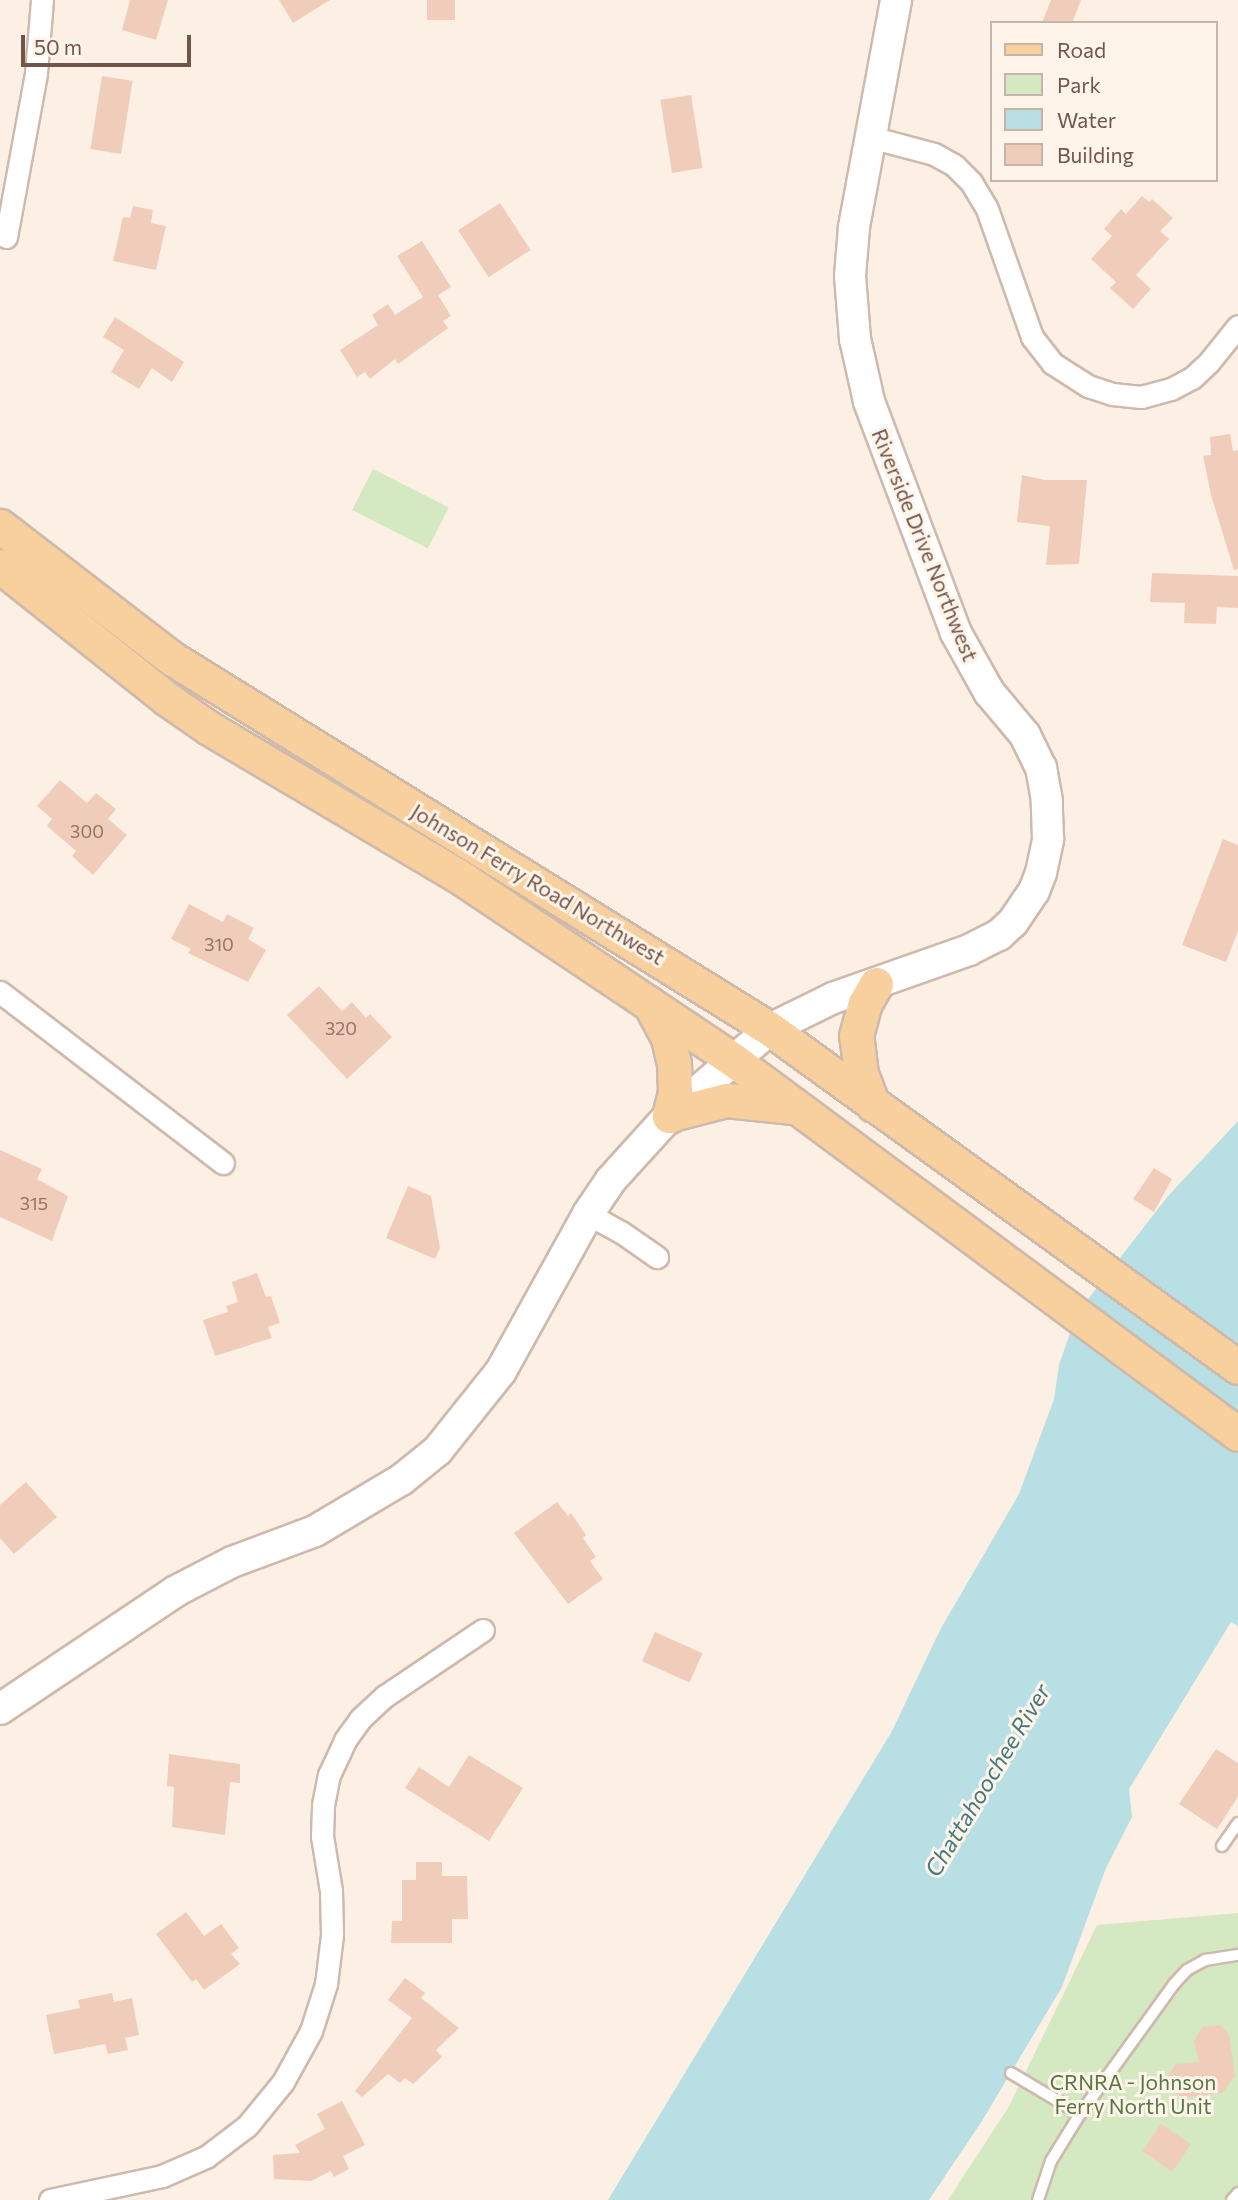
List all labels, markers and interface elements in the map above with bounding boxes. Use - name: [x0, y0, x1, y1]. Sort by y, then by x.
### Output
- scale bar: [24, 21, 194, 65]
- legend: [990, 21, 1217, 182]
- text: 50 m: [34, 34, 82, 59]
- text: Road: [1057, 37, 1106, 62]
- text: Park: [1057, 72, 1101, 97]
- text: Water: [1057, 107, 1116, 132]
- text: Building: [1057, 142, 1134, 167]
- street label: Riverside Drive Northwest: [867, 425, 983, 665]
- street label: Johnson Ferry Road Northwest: [407, 798, 669, 970]
- house number: 300: [70, 820, 104, 842]
- house number: 310: [204, 933, 234, 955]
- house number: 320: [325, 1017, 357, 1039]
- house number: 315: [20, 1192, 48, 1214]
- water label: Chattahoochee River: [919, 1679, 1055, 1881]
- park label: CRNRA - Johnson Ferry North Unit: [1050, 2069, 1216, 2119]

